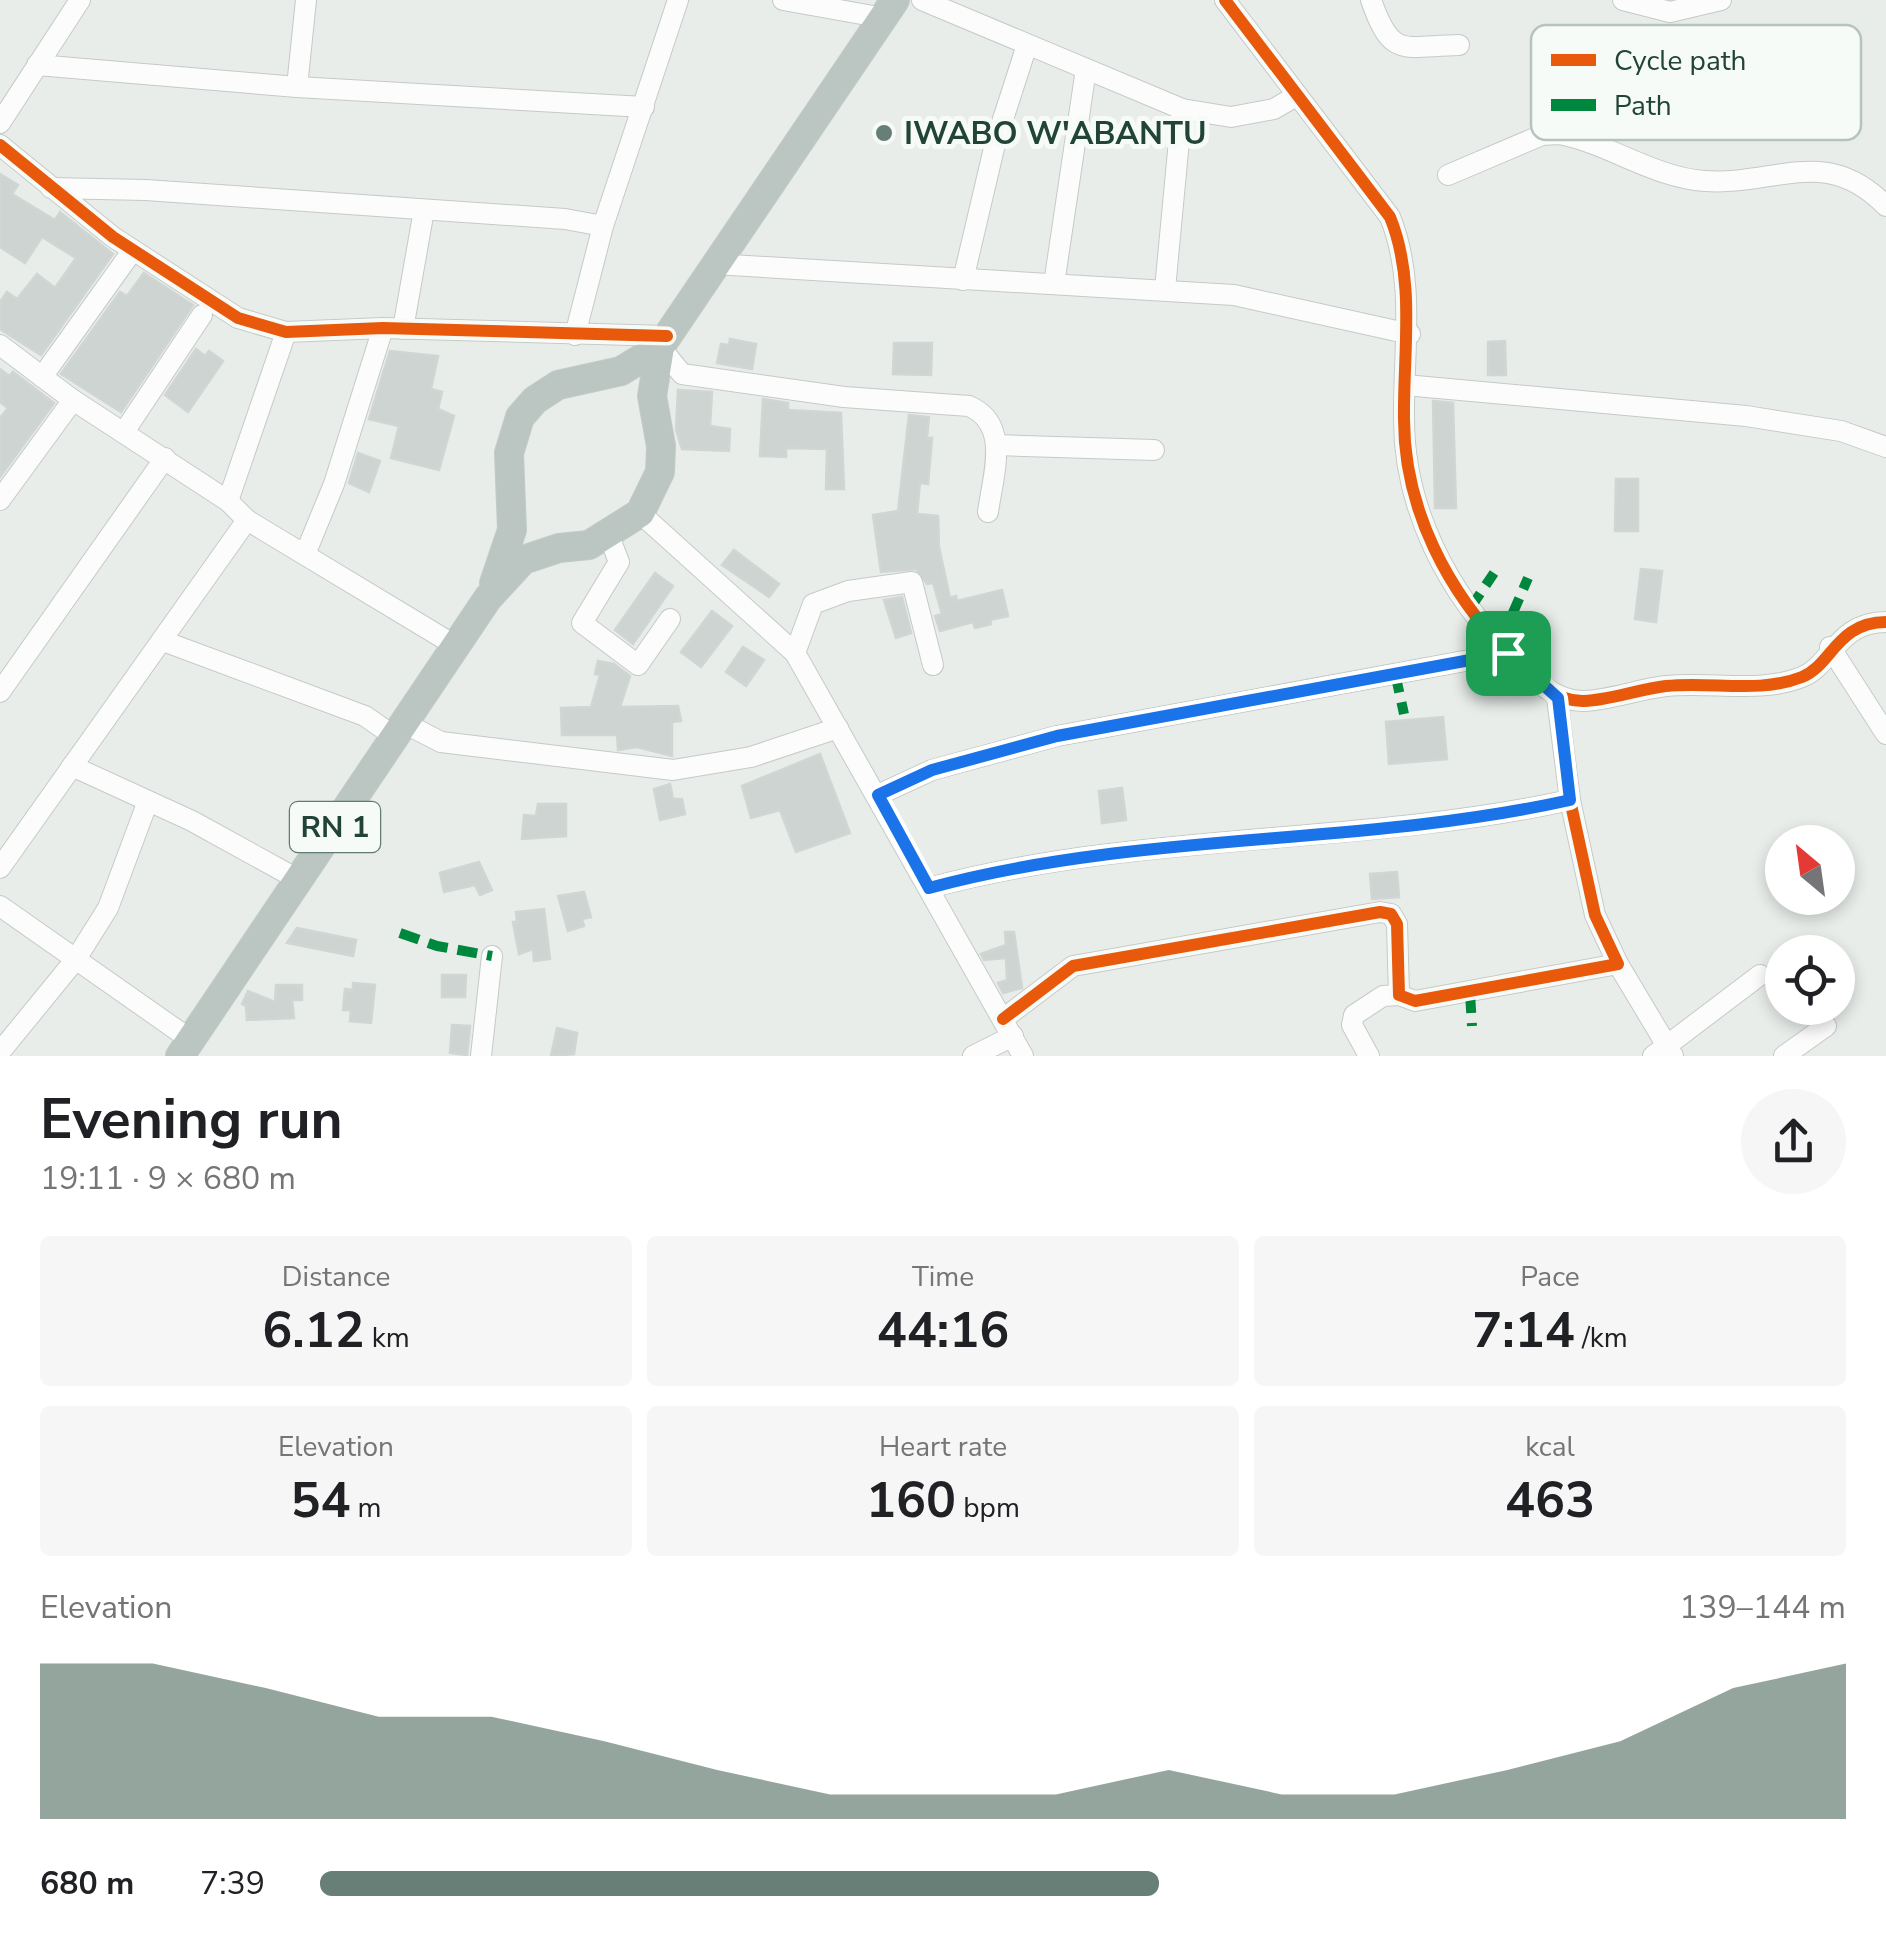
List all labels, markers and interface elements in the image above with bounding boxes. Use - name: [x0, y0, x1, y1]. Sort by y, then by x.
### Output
- legend: [1531, 25, 1861, 140]
- text: Cycle path: [1614, 42, 1746, 80]
- text: Path: [1614, 87, 1672, 125]
- place label: IWABO W'ABANTU: [904, 112, 1207, 155]
- marker: IWABO W'ABANTU: [873, 122, 895, 144]
- pin: [1466, 611, 1551, 696]
- icon: arrive: [1481, 626, 1536, 681]
- road number: RN 1: [290, 802, 380, 852]
- north arrow: [1765, 825, 1855, 915]
- map controls: [1765, 825, 1855, 1025]
- button: locate: [1765, 935, 1855, 1025]
- text: Evening run: [40, 1082, 343, 1157]
- button: share: [1741, 1089, 1846, 1194]
- text: 19:11 · 9 × 680 m: [40, 1157, 296, 1200]
- text: Distance: [282, 1258, 390, 1296]
- text: Time: [912, 1258, 974, 1296]
- text: Pace: [1520, 1258, 1580, 1296]
- text: 6.12: [262, 1296, 365, 1365]
- text: 44:16: [877, 1296, 1009, 1365]
- text: 7:14: [1472, 1296, 1575, 1365]
- text: km: [365, 1319, 410, 1357]
- text: /km: [1575, 1319, 1628, 1357]
- text: Elevation: [278, 1428, 394, 1466]
- text: Heart rate: [879, 1428, 1007, 1466]
- text: kcal: [1525, 1428, 1575, 1466]
- text: 54: [290, 1466, 350, 1535]
- text: 160: [866, 1466, 956, 1535]
- text: 463: [1505, 1466, 1595, 1535]
- text: m: [350, 1489, 382, 1527]
- text: bpm: [956, 1489, 1020, 1527]
- text: Elevation: [40, 1586, 173, 1629]
- text: 139–144 m: [1679, 1586, 1846, 1629]
- text: 680 m: [40, 1862, 134, 1905]
- text: 7:39: [200, 1862, 265, 1905]

